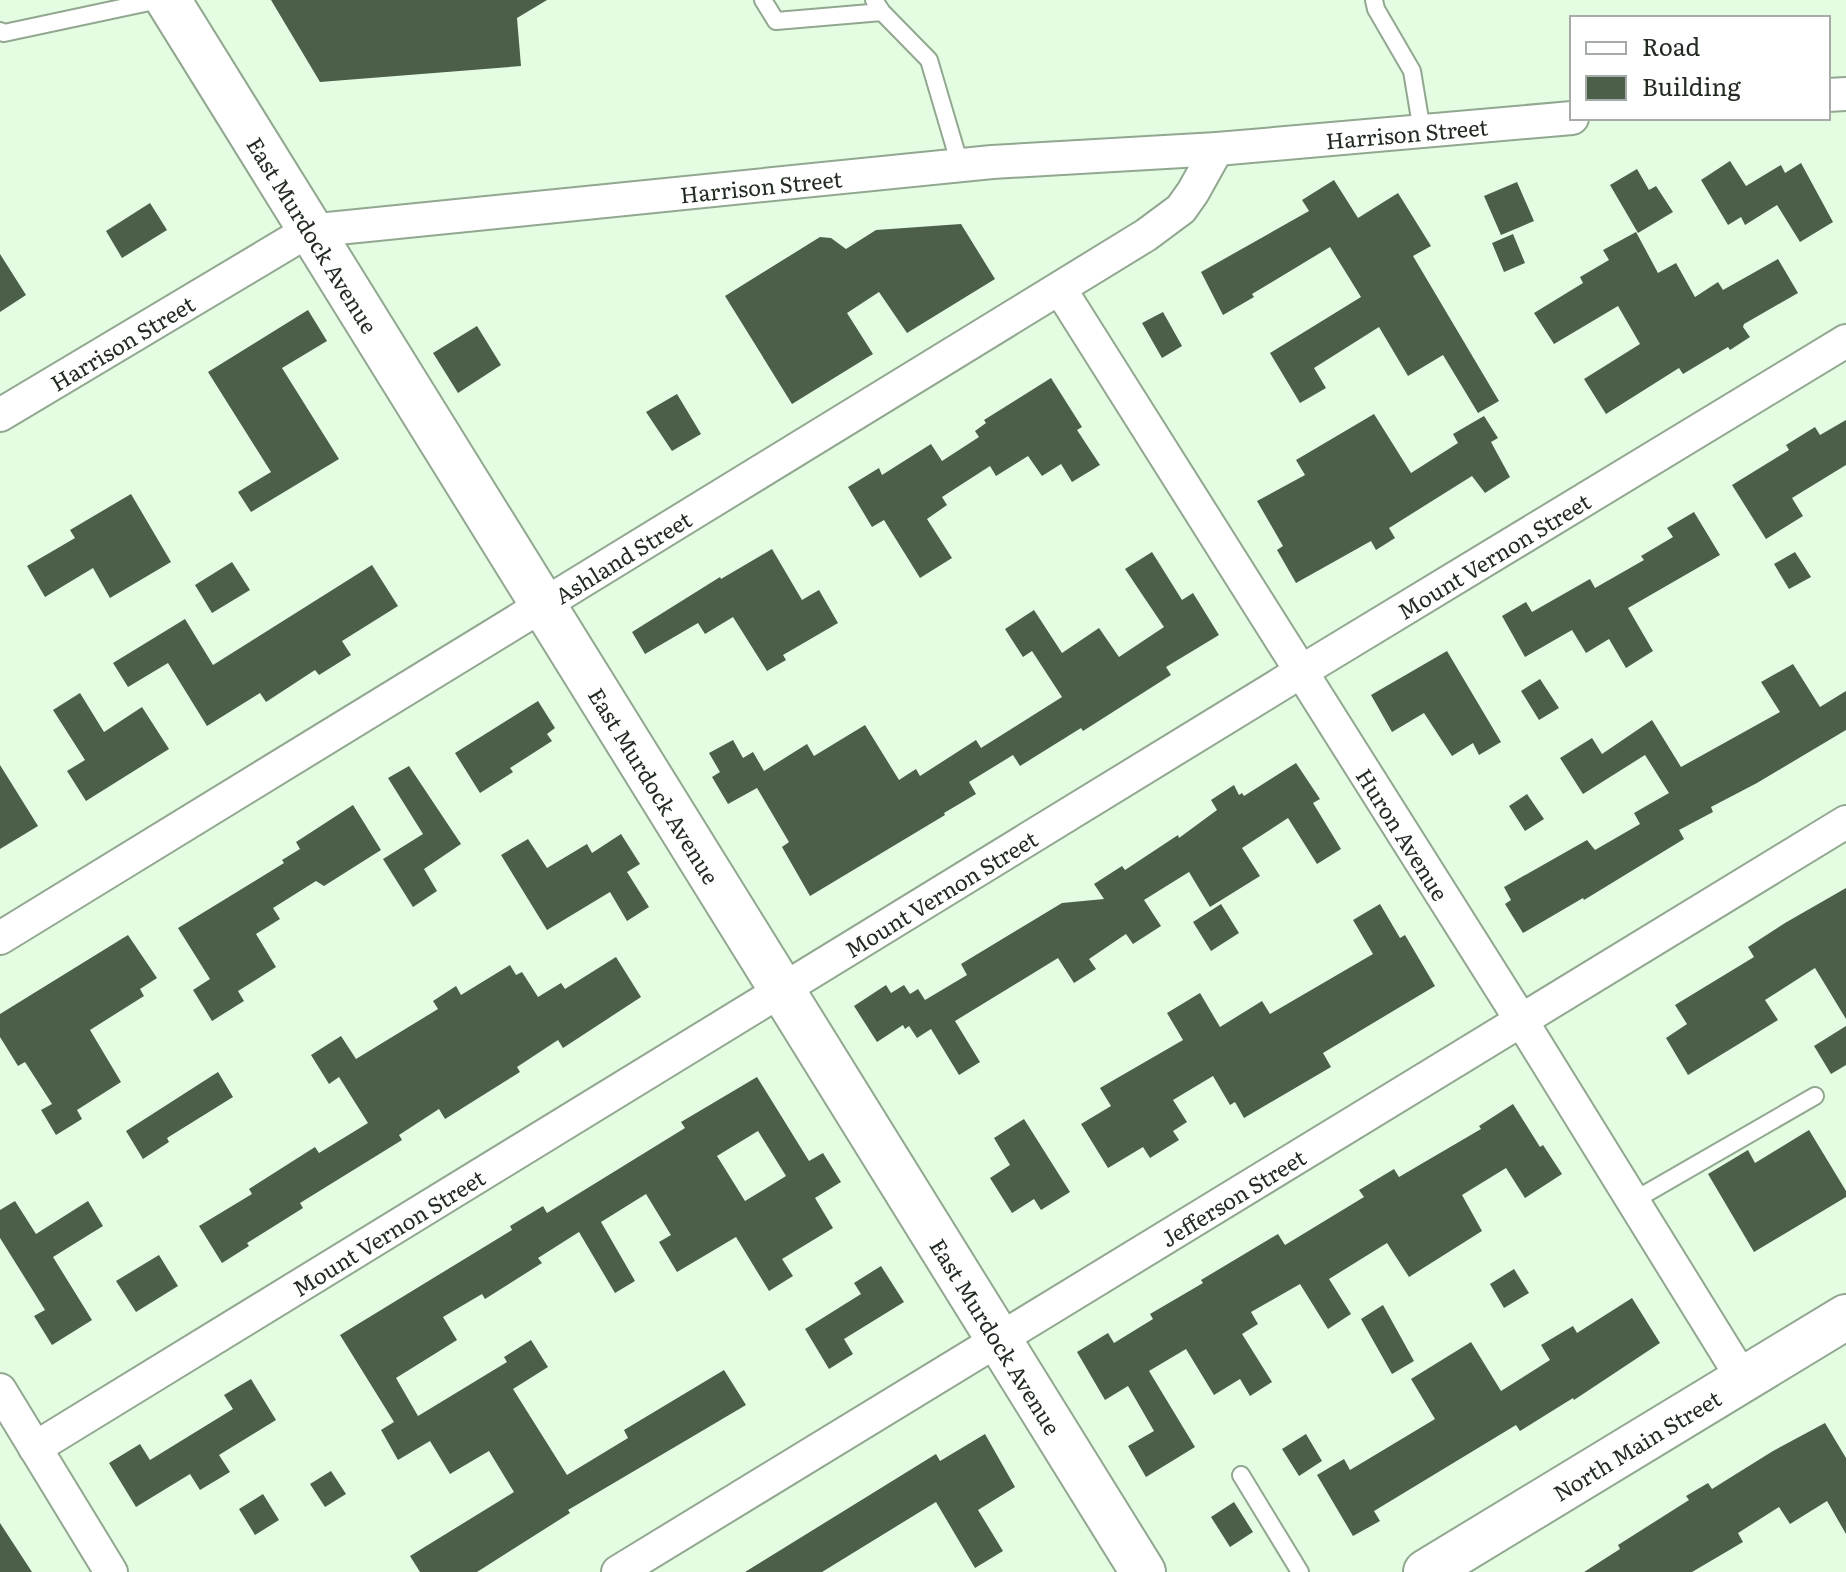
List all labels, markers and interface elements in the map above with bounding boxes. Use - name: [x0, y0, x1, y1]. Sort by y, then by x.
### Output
- legend: [1570, 16, 1830, 120]
- text: Road: [1642, 28, 1701, 63]
- text: Building: [1642, 68, 1741, 103]
- street label: Harrison Street: [1324, 109, 1489, 156]
- street label: East Murdock Avenue: [240, 130, 387, 339]
- street label: Harrison Street: [678, 161, 844, 210]
- street label: Harrison Street: [44, 286, 200, 398]
- street label: Mount Vernon Street: [1391, 484, 1596, 626]
- street label: Ashland Street: [548, 502, 697, 611]
- street label: East Murdock Avenue: [581, 681, 729, 890]
- street label: Huron Avenue: [1349, 761, 1458, 906]
- street label: Mount Vernon Street: [838, 821, 1043, 964]
- street label: Jefferson Street: [1154, 1140, 1311, 1254]
- street label: Mount Vernon Street: [285, 1160, 491, 1303]
- street label: East Murdock Avenue: [923, 1231, 1070, 1441]
- street label: North Main Street: [1546, 1381, 1727, 1508]

